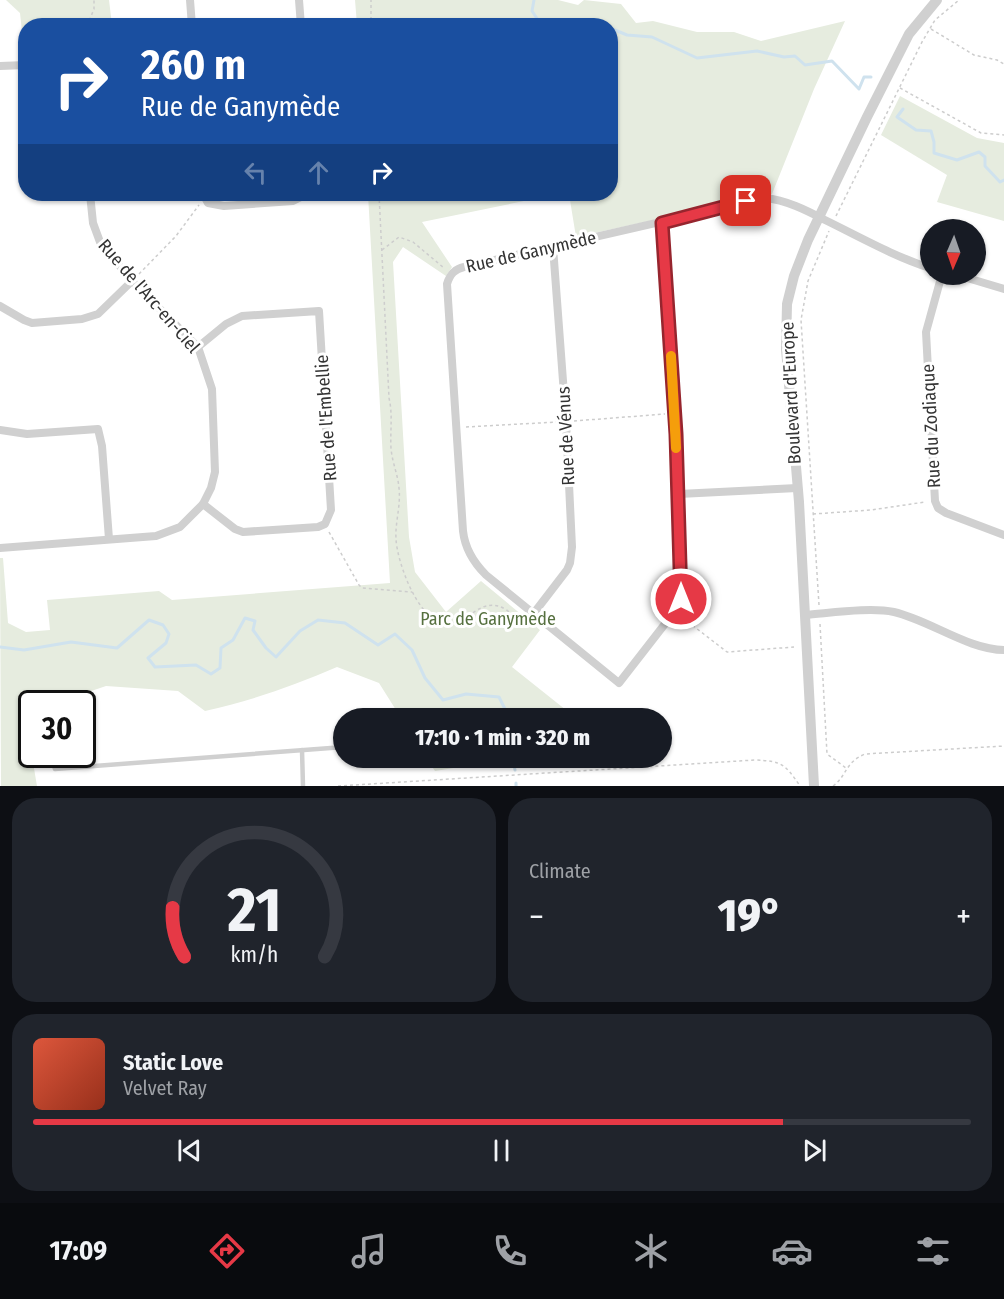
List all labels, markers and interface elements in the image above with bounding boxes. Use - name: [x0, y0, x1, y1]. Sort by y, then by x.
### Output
- text: 260 m: [141, 40, 246, 90]
- icon: right: [42, 42, 120, 120]
- text: Rue de Ganymède: [141, 91, 340, 123]
- icon: left: [239, 156, 272, 189]
- icon: ahead: [302, 156, 335, 189]
- icon: right: [365, 156, 398, 189]
- pin: [720, 175, 771, 226]
- icon: arrive: [729, 184, 762, 217]
- north arrow: [920, 219, 986, 285]
- map controls: [920, 219, 986, 285]
- street label: Rue de Ganymède: [464, 226, 598, 278]
- street label: Rue de l'Arc-en-Ciel: [94, 234, 205, 358]
- street label: Boulevard d'Europe: [776, 321, 806, 465]
- street label: Rue de l'Embellie: [311, 354, 341, 482]
- street label: Rue du Zodiaque: [917, 363, 945, 489]
- street label: Rue de Vénus: [552, 386, 580, 486]
- position arrow: [649, 567, 713, 631]
- park label: Parc de Ganymède: [420, 608, 556, 630]
- speed limit sign: 30: [18, 690, 96, 768]
- text: 17:10 · 1 min · 320 m: [415, 724, 590, 751]
- text: Climate: [529, 859, 591, 883]
- text: 21: [226, 873, 281, 948]
- text: 19°: [718, 889, 782, 943]
- text: −: [529, 897, 544, 937]
- text: +: [956, 897, 971, 937]
- text: km/h: [230, 942, 278, 968]
- text: Static Love: [123, 1049, 223, 1076]
- text: Velvet Ray: [123, 1076, 207, 1100]
- icon: previous: [173, 1134, 206, 1167]
- icon: pause: [485, 1134, 518, 1167]
- icon: next: [798, 1134, 831, 1167]
- icon: directions: [206, 1230, 248, 1272]
- icon: music: [348, 1230, 390, 1272]
- icon: phone: [489, 1230, 531, 1272]
- icon: climate: [630, 1230, 672, 1272]
- icon: car: [771, 1230, 813, 1272]
- icon: filters: [912, 1230, 954, 1272]
- text: 17:09: [50, 1235, 107, 1267]

